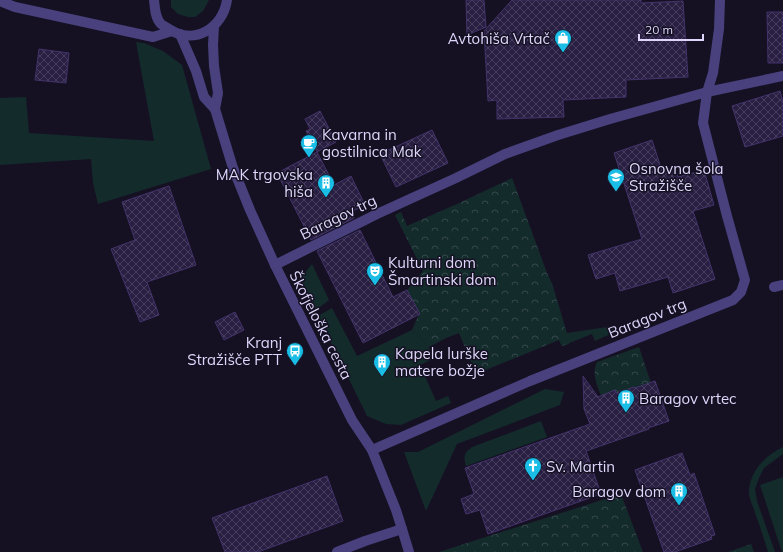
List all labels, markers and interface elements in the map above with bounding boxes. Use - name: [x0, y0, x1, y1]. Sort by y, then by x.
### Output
- scale bar: [639, 16, 703, 42]
- text: 20 m: [645, 22, 673, 37]
- shop icon: Avtohiša Vrtač: [553, 28, 573, 53]
- place label: Avtohiša Vrtač: [448, 29, 550, 48]
- place label: Kavarna in gostilnica Mak: [322, 125, 422, 161]
- cafe icon: Kavarna in gostilnica Mak: [299, 133, 319, 158]
- place label: Osnovna šola Stražišče: [629, 159, 724, 195]
- place label: MAK trgovska hiša: [216, 165, 313, 201]
- school or university icon: Osnovna šola Stražišče: [606, 167, 626, 192]
- building icon: MAK trgovska hiša: [316, 173, 336, 198]
- street label: Baragov trg: [297, 190, 379, 244]
- place label: Kulturni dom Šmartinski dom: [388, 253, 496, 289]
- theatre icon: Kulturni dom Šmartinski dom: [365, 261, 385, 286]
- street label: Škofjeloška cesta: [285, 268, 357, 382]
- street label: Baragov trg: [605, 294, 689, 342]
- place label: Kranj Stražišče PTT: [187, 333, 282, 369]
- bus stop icon: Kranj Stražišče PTT: [285, 341, 305, 366]
- place label: Kapela lurške matere božje: [395, 344, 488, 380]
- building icon: Kapela lurške matere božje: [372, 352, 392, 377]
- building icon: Baragov vrtec: [616, 388, 636, 413]
- place label: Baragov vrtec: [639, 389, 737, 408]
- church icon: Sv. Martin: [523, 456, 543, 481]
- place label: Sv. Martin: [546, 457, 615, 476]
- building icon: Baragov dom: [669, 481, 689, 506]
- place label: Baragov dom: [572, 482, 666, 501]

